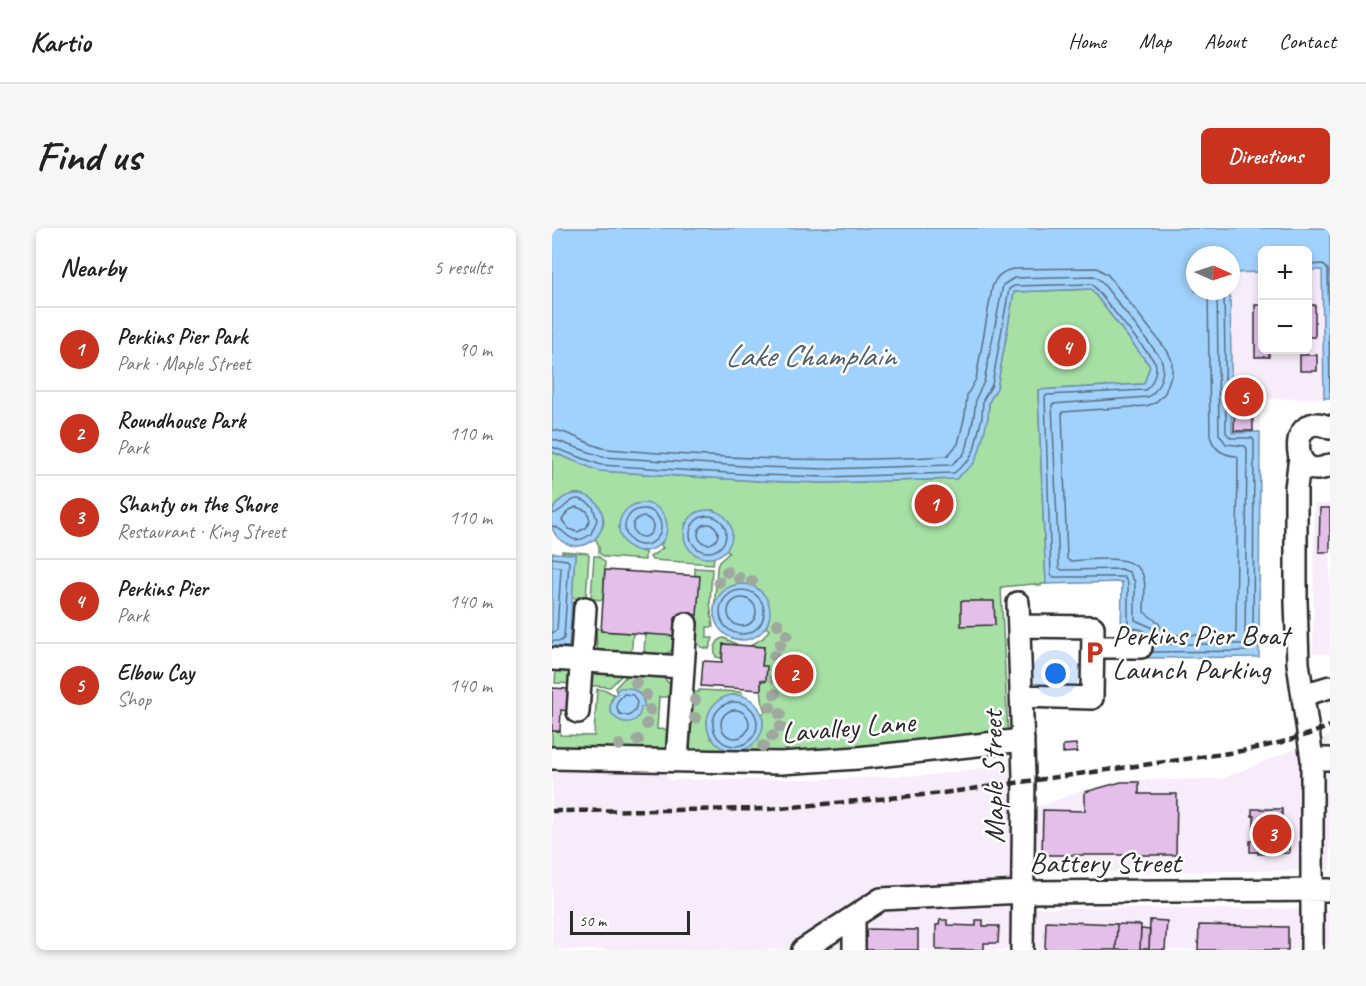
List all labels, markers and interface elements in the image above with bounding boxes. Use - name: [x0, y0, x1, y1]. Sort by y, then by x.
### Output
- text: Kartio: [30, 24, 91, 59]
- text: Home: [1068, 28, 1106, 54]
- text: Map: [1139, 28, 1171, 54]
- text: About: [1204, 28, 1246, 54]
- text: Contact: [1279, 28, 1336, 54]
- button: Directions: [1201, 128, 1330, 184]
- text: Find us: [36, 130, 141, 183]
- north arrow: [1186, 246, 1240, 300]
- map controls: [1258, 246, 1312, 354]
- button: +: [1258, 246, 1312, 300]
- text: Nearby: [60, 251, 125, 284]
- text: 5 results: [433, 255, 492, 280]
- button: −: [1258, 300, 1312, 354]
- text: Perkins Pier Park: [117, 323, 247, 351]
- pin: 4: [1048, 324, 1086, 370]
- water label: Lake Champlain: [725, 335, 899, 376]
- text: 1: [75, 337, 84, 362]
- text: 90 m: [458, 337, 492, 362]
- text: Park · Maple Street: [117, 351, 251, 376]
- pin: 5: [1224, 374, 1264, 420]
- text: Roundhouse Park: [117, 407, 245, 435]
- text: 2: [75, 421, 84, 446]
- text: 110 m: [449, 421, 492, 446]
- text: Park: [117, 435, 149, 460]
- pin: 1: [914, 482, 953, 526]
- text: Shanty on the Shore: [117, 491, 277, 519]
- text: 3: [75, 505, 84, 530]
- text: 110 m: [449, 505, 492, 530]
- text: Restaurant · King Street: [117, 519, 286, 544]
- text: Perkins Pier: [117, 575, 208, 603]
- text: 4: [75, 589, 84, 614]
- text: 140 m: [449, 589, 492, 614]
- text: Park: [117, 603, 149, 628]
- place label: Perkins Pier Boat Launch Parking: [1112, 616, 1293, 688]
- parking icon: Perkins Pier Boat Launch Parking: [1081, 639, 1107, 665]
- pin: 2: [774, 652, 814, 696]
- text: Elbow Cay: [117, 659, 194, 687]
- your location: [1041, 659, 1070, 688]
- text: 5: [75, 673, 84, 698]
- text: 140 m: [449, 673, 492, 698]
- text: Shop: [117, 687, 151, 712]
- street label: Lavalley Lane: [780, 702, 919, 752]
- street label: Maple Street: [973, 707, 1013, 844]
- pin: 3: [1252, 812, 1292, 856]
- street label: Battery Street: [1029, 843, 1184, 881]
- scale bar: [570, 908, 690, 936]
- text: 50 m: [579, 911, 606, 931]

